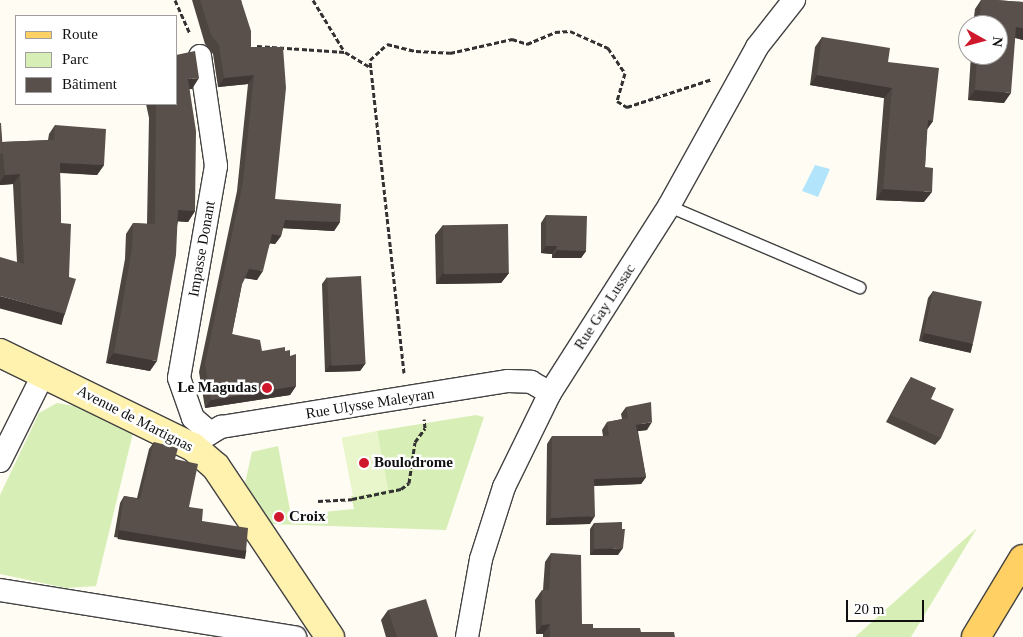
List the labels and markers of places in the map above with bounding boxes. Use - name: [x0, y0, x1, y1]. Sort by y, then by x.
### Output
- place label: Le Magudas: [177, 379, 257, 397]
- marker: Le Magudas: [261, 382, 273, 394]
- place label: Boulodrome: [374, 454, 453, 472]
- marker: Boulodrome: [358, 457, 370, 469]
- place label: Croix: [289, 508, 325, 526]
- marker: Croix: [273, 511, 285, 523]

